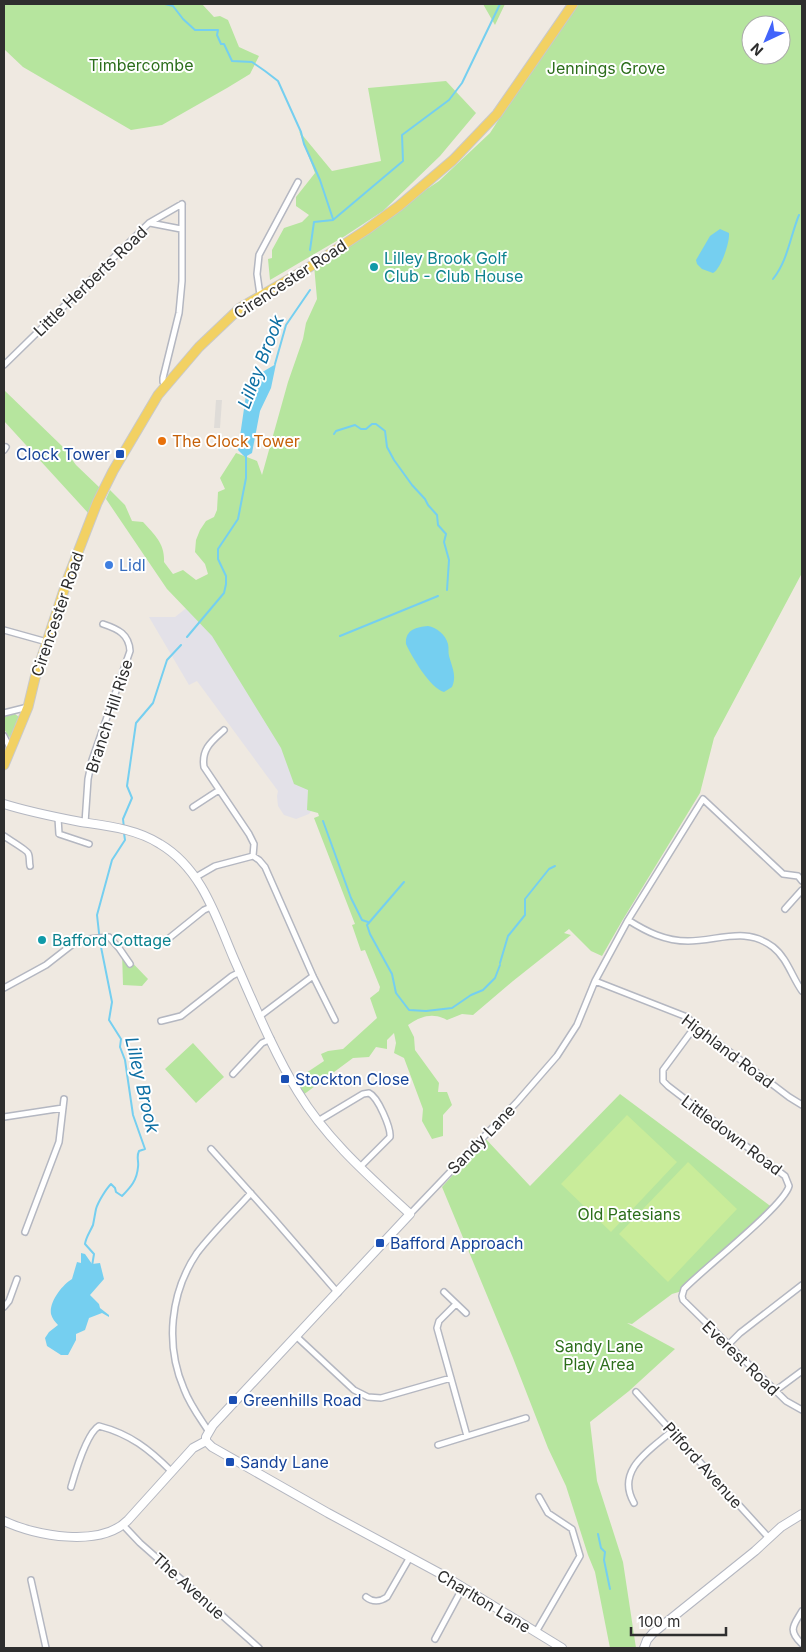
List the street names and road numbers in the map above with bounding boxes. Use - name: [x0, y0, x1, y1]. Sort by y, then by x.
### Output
- street label: Little Herberts Road: [29, 222, 151, 340]
- street label: Cirencester Road: [230, 235, 350, 323]
- street label: Cirencester Road: [26, 549, 88, 679]
- street label: Branch Hill Rise: [81, 657, 137, 775]
- street label: Highland Road: [678, 1010, 778, 1092]
- street label: Littledown Road: [678, 1091, 786, 1179]
- street label: Sandy Lane: [443, 1100, 519, 1178]
- street label: Everest Road: [698, 1316, 784, 1400]
- street label: Pilford Avenue: [659, 1418, 747, 1512]
- street label: The Avenue: [149, 1549, 229, 1623]
- street label: Charlton Lane: [433, 1565, 535, 1637]

